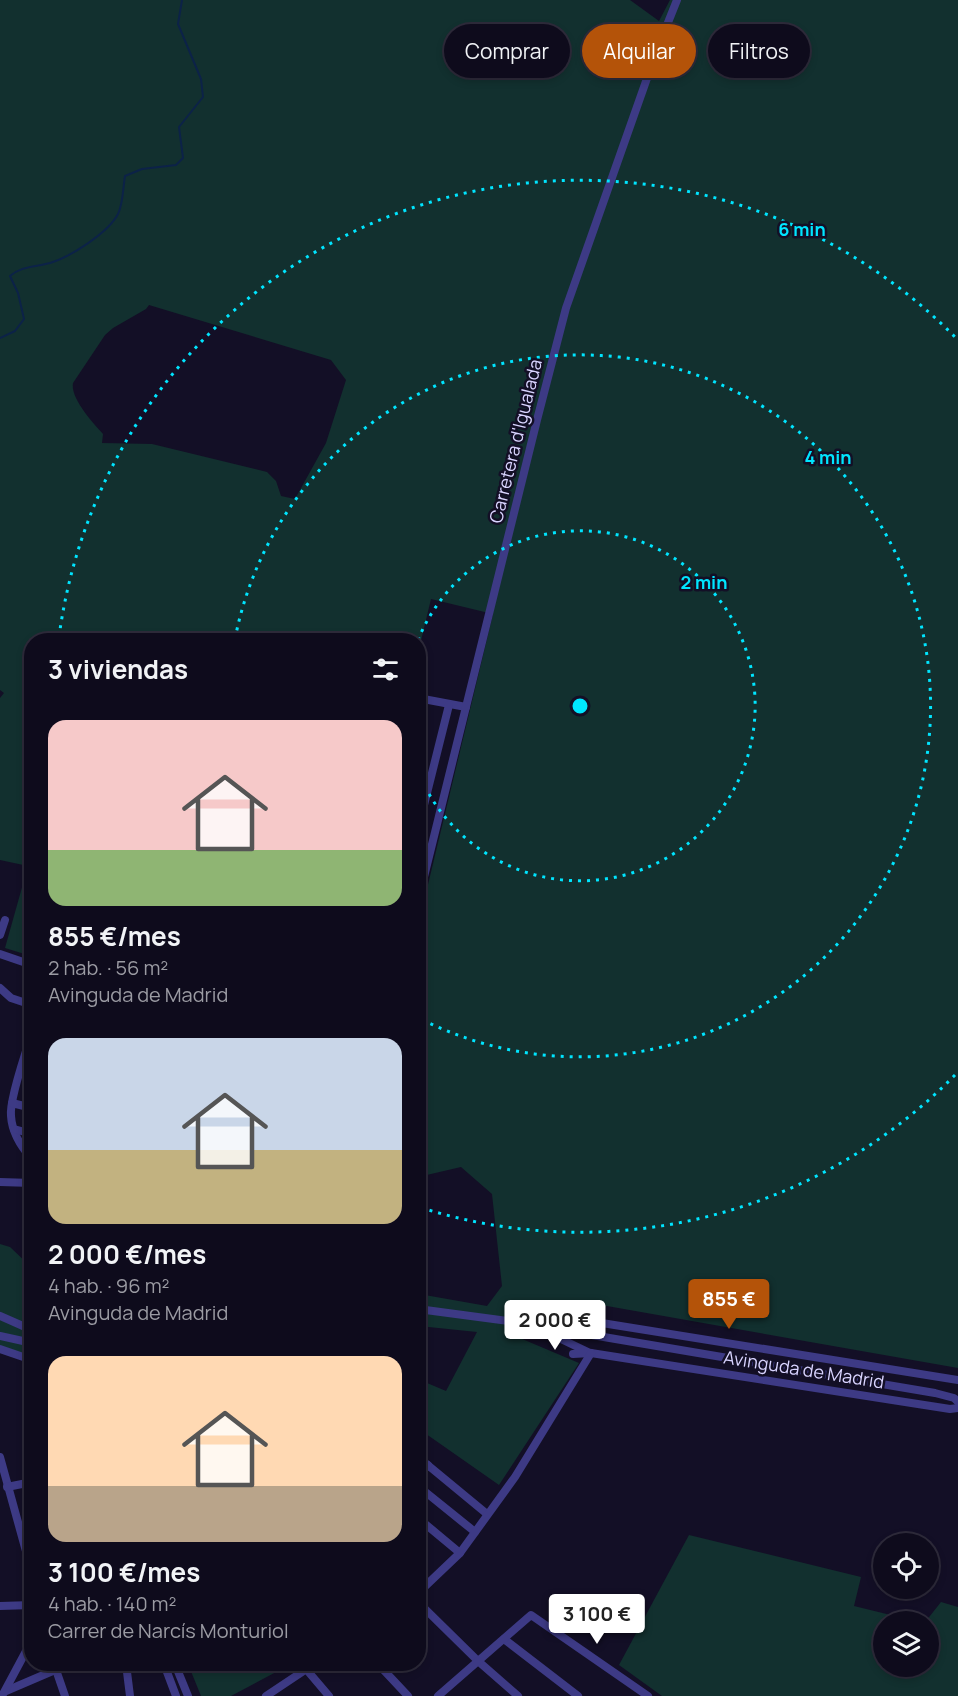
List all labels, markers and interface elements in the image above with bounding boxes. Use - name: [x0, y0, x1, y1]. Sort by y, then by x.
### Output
- chip: Comprar: [444, 24, 570, 78]
- chip: Alquilar: [582, 24, 696, 78]
- chip: Filtros: [708, 24, 810, 78]
- text: 6 min: [778, 217, 826, 241]
- street label: Carretera d'Igualada: [483, 356, 547, 526]
- text: 4 min: [804, 445, 852, 469]
- text: 2 min: [681, 570, 727, 594]
- text: 3 viviendas: [48, 651, 188, 687]
- icon: filters: [369, 653, 402, 686]
- centre of rings: [570, 696, 590, 716]
- icon: home: [171, 759, 279, 867]
- text: 855 €/mes: [48, 918, 181, 954]
- text: 2 hab. · 56 m²: [48, 954, 168, 981]
- text: Avinguda de Madrid: [48, 981, 228, 1008]
- icon: home: [171, 1077, 279, 1185]
- text: 2 000 €/mes: [48, 1236, 206, 1272]
- text: 4 hab. · 96 m²: [48, 1272, 170, 1299]
- pin: 855 €: [687, 1279, 771, 1330]
- text: 855 €: [702, 1285, 756, 1312]
- text: Avinguda de Madrid: [48, 1299, 228, 1326]
- pin: 2 000 €: [500, 1300, 610, 1351]
- text: 2 000 €: [518, 1306, 592, 1333]
- street label: Avinguda de Madrid: [722, 1344, 886, 1394]
- icon: home: [171, 1395, 279, 1503]
- map controls: [873, 1533, 939, 1677]
- button: locate: [873, 1533, 939, 1599]
- text: 3 100 €/mes: [48, 1554, 200, 1590]
- text: 4 hab. · 140 m²: [48, 1590, 177, 1617]
- pin: 3 100 €: [542, 1594, 652, 1645]
- text: 3 100 €: [563, 1600, 631, 1627]
- button: layers: [873, 1611, 939, 1677]
- text: Carrer de Narcís Monturiol: [48, 1617, 289, 1644]

